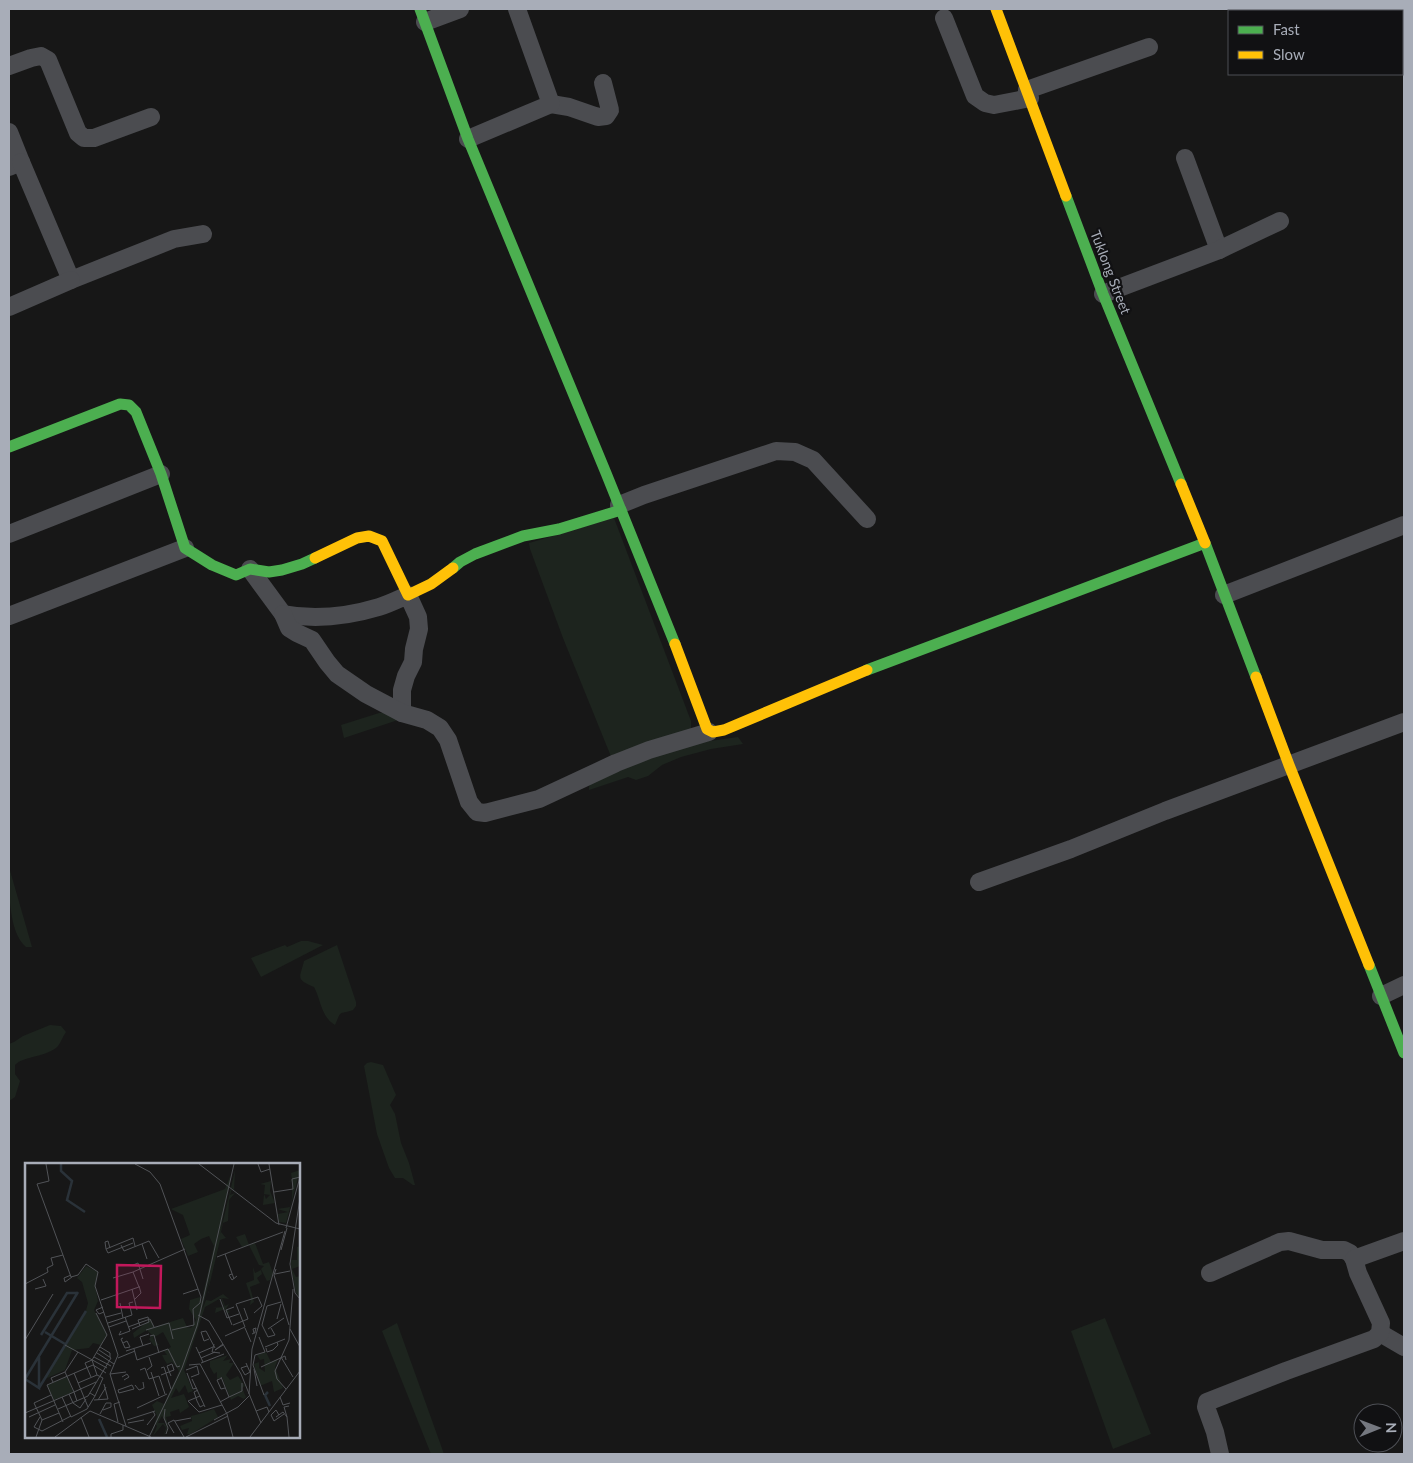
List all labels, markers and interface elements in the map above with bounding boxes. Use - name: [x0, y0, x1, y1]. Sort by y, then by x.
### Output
- legend: [1228, 10, 1403, 75]
- text: Fast: [1273, 20, 1300, 38]
- text: Slow: [1273, 45, 1305, 63]
- street label: Tuklong Street: [1087, 228, 1135, 316]
- inset map: [25, 1163, 300, 1438]
- north arrow: [1353, 1403, 1403, 1453]
- text: N: [1383, 1422, 1400, 1433]

